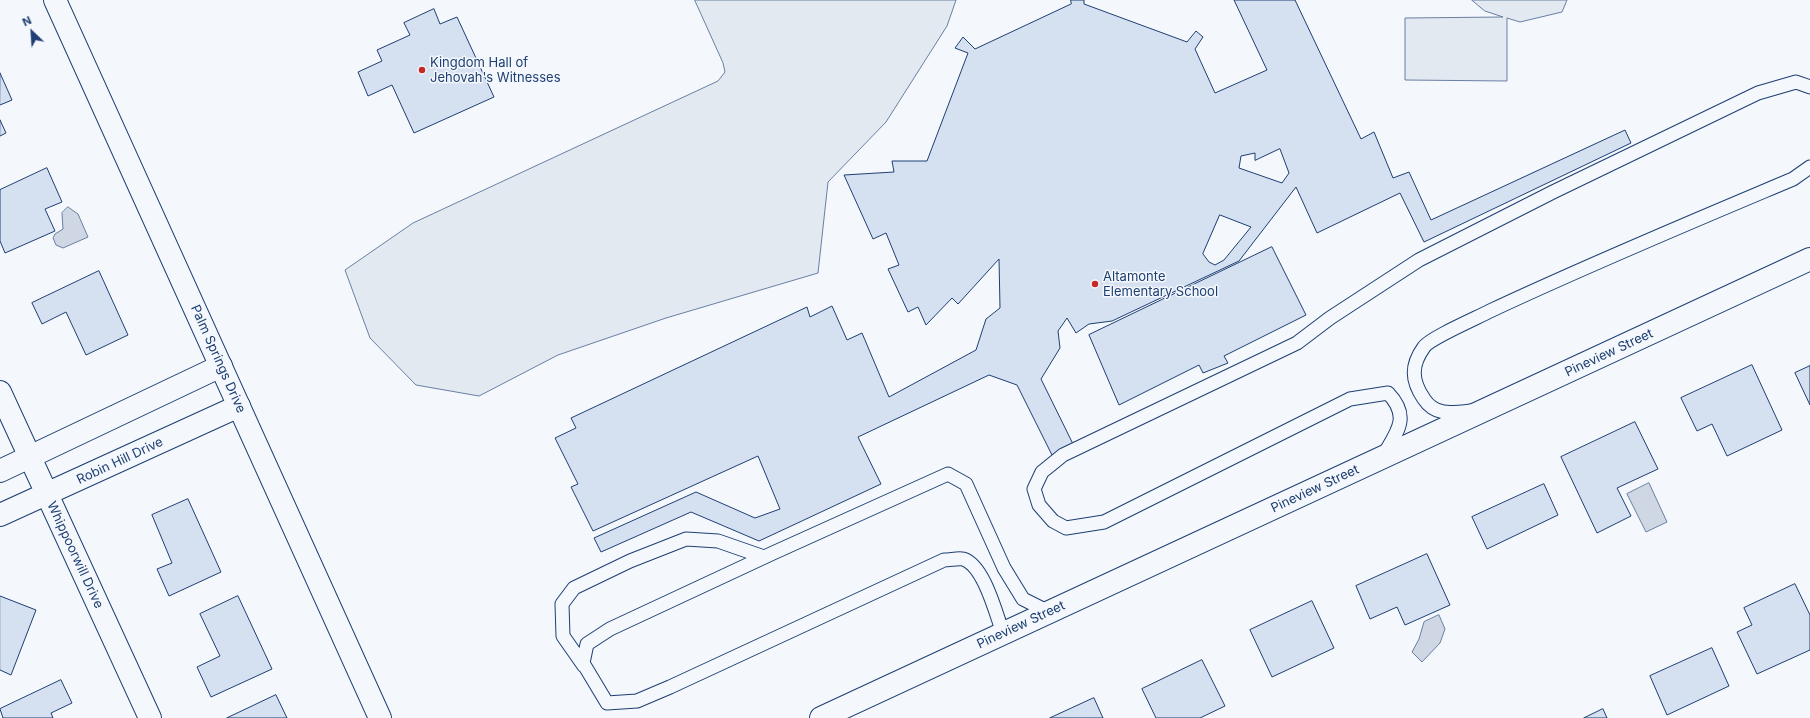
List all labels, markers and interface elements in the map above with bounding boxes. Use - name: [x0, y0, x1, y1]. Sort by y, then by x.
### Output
- north arrow: [12, 12, 52, 52]
- text: N: [20, 13, 34, 29]
- place label: Kingdom Hall of Jehovah's Witnesses: [430, 55, 561, 86]
- marker: Kingdom Hall of Jehovah's Witnesses: [417, 65, 427, 75]
- place label: Altamonte Elementary School: [1103, 269, 1218, 300]
- marker: Altamonte Elementary School: [1090, 279, 1100, 289]
- street label: Palm Springs Drive: [187, 302, 249, 416]
- street label: Pineview Street: [1563, 326, 1655, 380]
- street label: Robin Hill Drive: [74, 434, 166, 488]
- street label: Pineview Street: [1269, 462, 1361, 516]
- street label: Whippoorwill Drive: [43, 499, 107, 611]
- street label: Pineview Street: [975, 598, 1067, 652]

